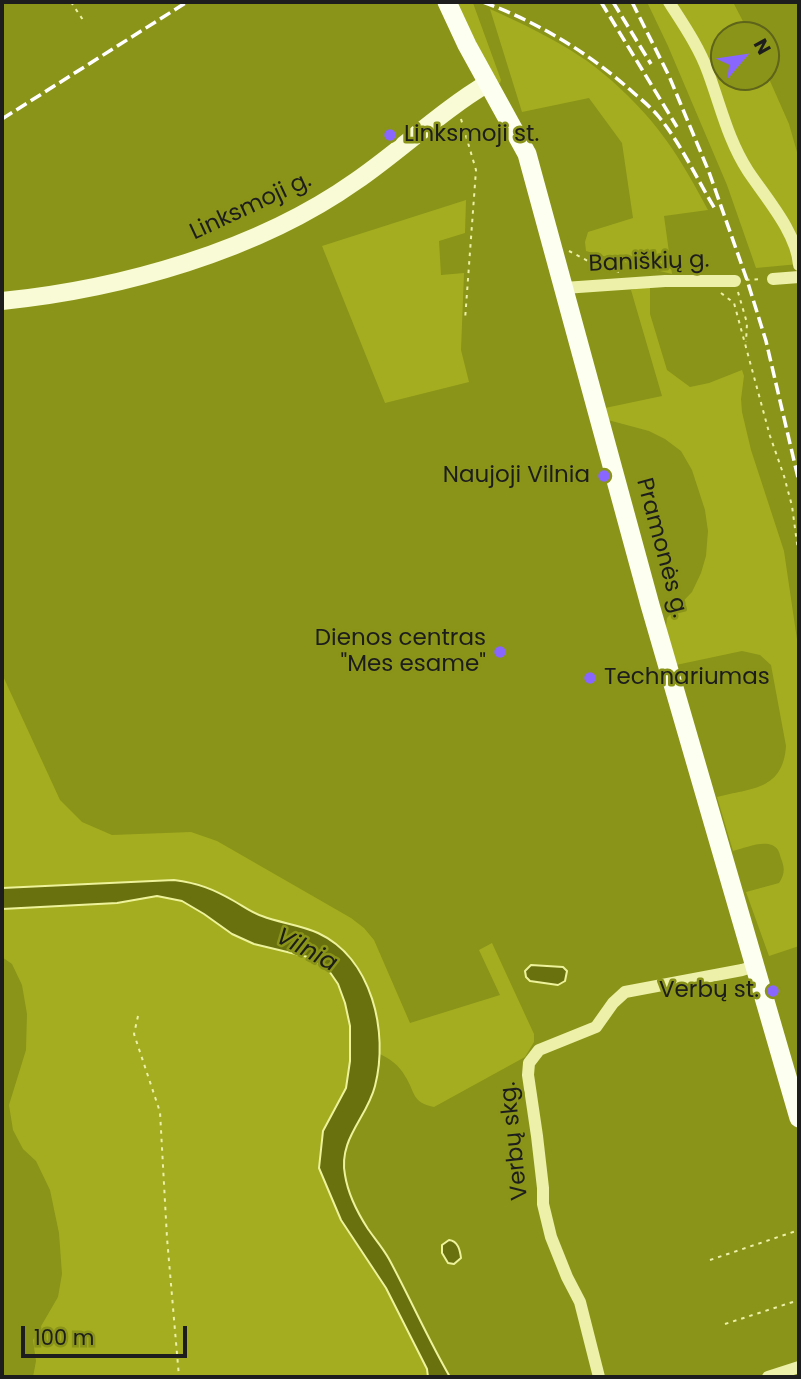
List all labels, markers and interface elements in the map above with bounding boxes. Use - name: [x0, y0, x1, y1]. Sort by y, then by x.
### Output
- north arrow: [710, 21, 780, 91]
- text: N: [747, 34, 777, 59]
- place label: Linksmoji st.: [404, 121, 539, 149]
- marker: Linksmoji st.: [382, 127, 398, 143]
- street label: Linksmoji g.: [186, 167, 316, 247]
- street label: Baniškių g.: [588, 247, 710, 279]
- place label: Naujoji Vilnia: [443, 462, 590, 490]
- marker: Naujoji Vilnia: [596, 468, 612, 484]
- street label: Pramonės g.: [629, 475, 693, 621]
- place label: Dienos centras "Mes esame": [315, 625, 486, 679]
- marker: Dienos centras "Mes esame": [492, 644, 508, 660]
- place label: Technariumas: [604, 664, 770, 692]
- marker: Technariumas: [582, 670, 598, 686]
- water label: Vilnia: [270, 923, 342, 979]
- place label: Verbų st.: [659, 977, 759, 1005]
- marker: Verbų st.: [765, 983, 781, 999]
- street label: Verbų skg.: [495, 1080, 535, 1202]
- scale bar: [24, 1312, 191, 1356]
- text: 100 m: [34, 1323, 94, 1352]

